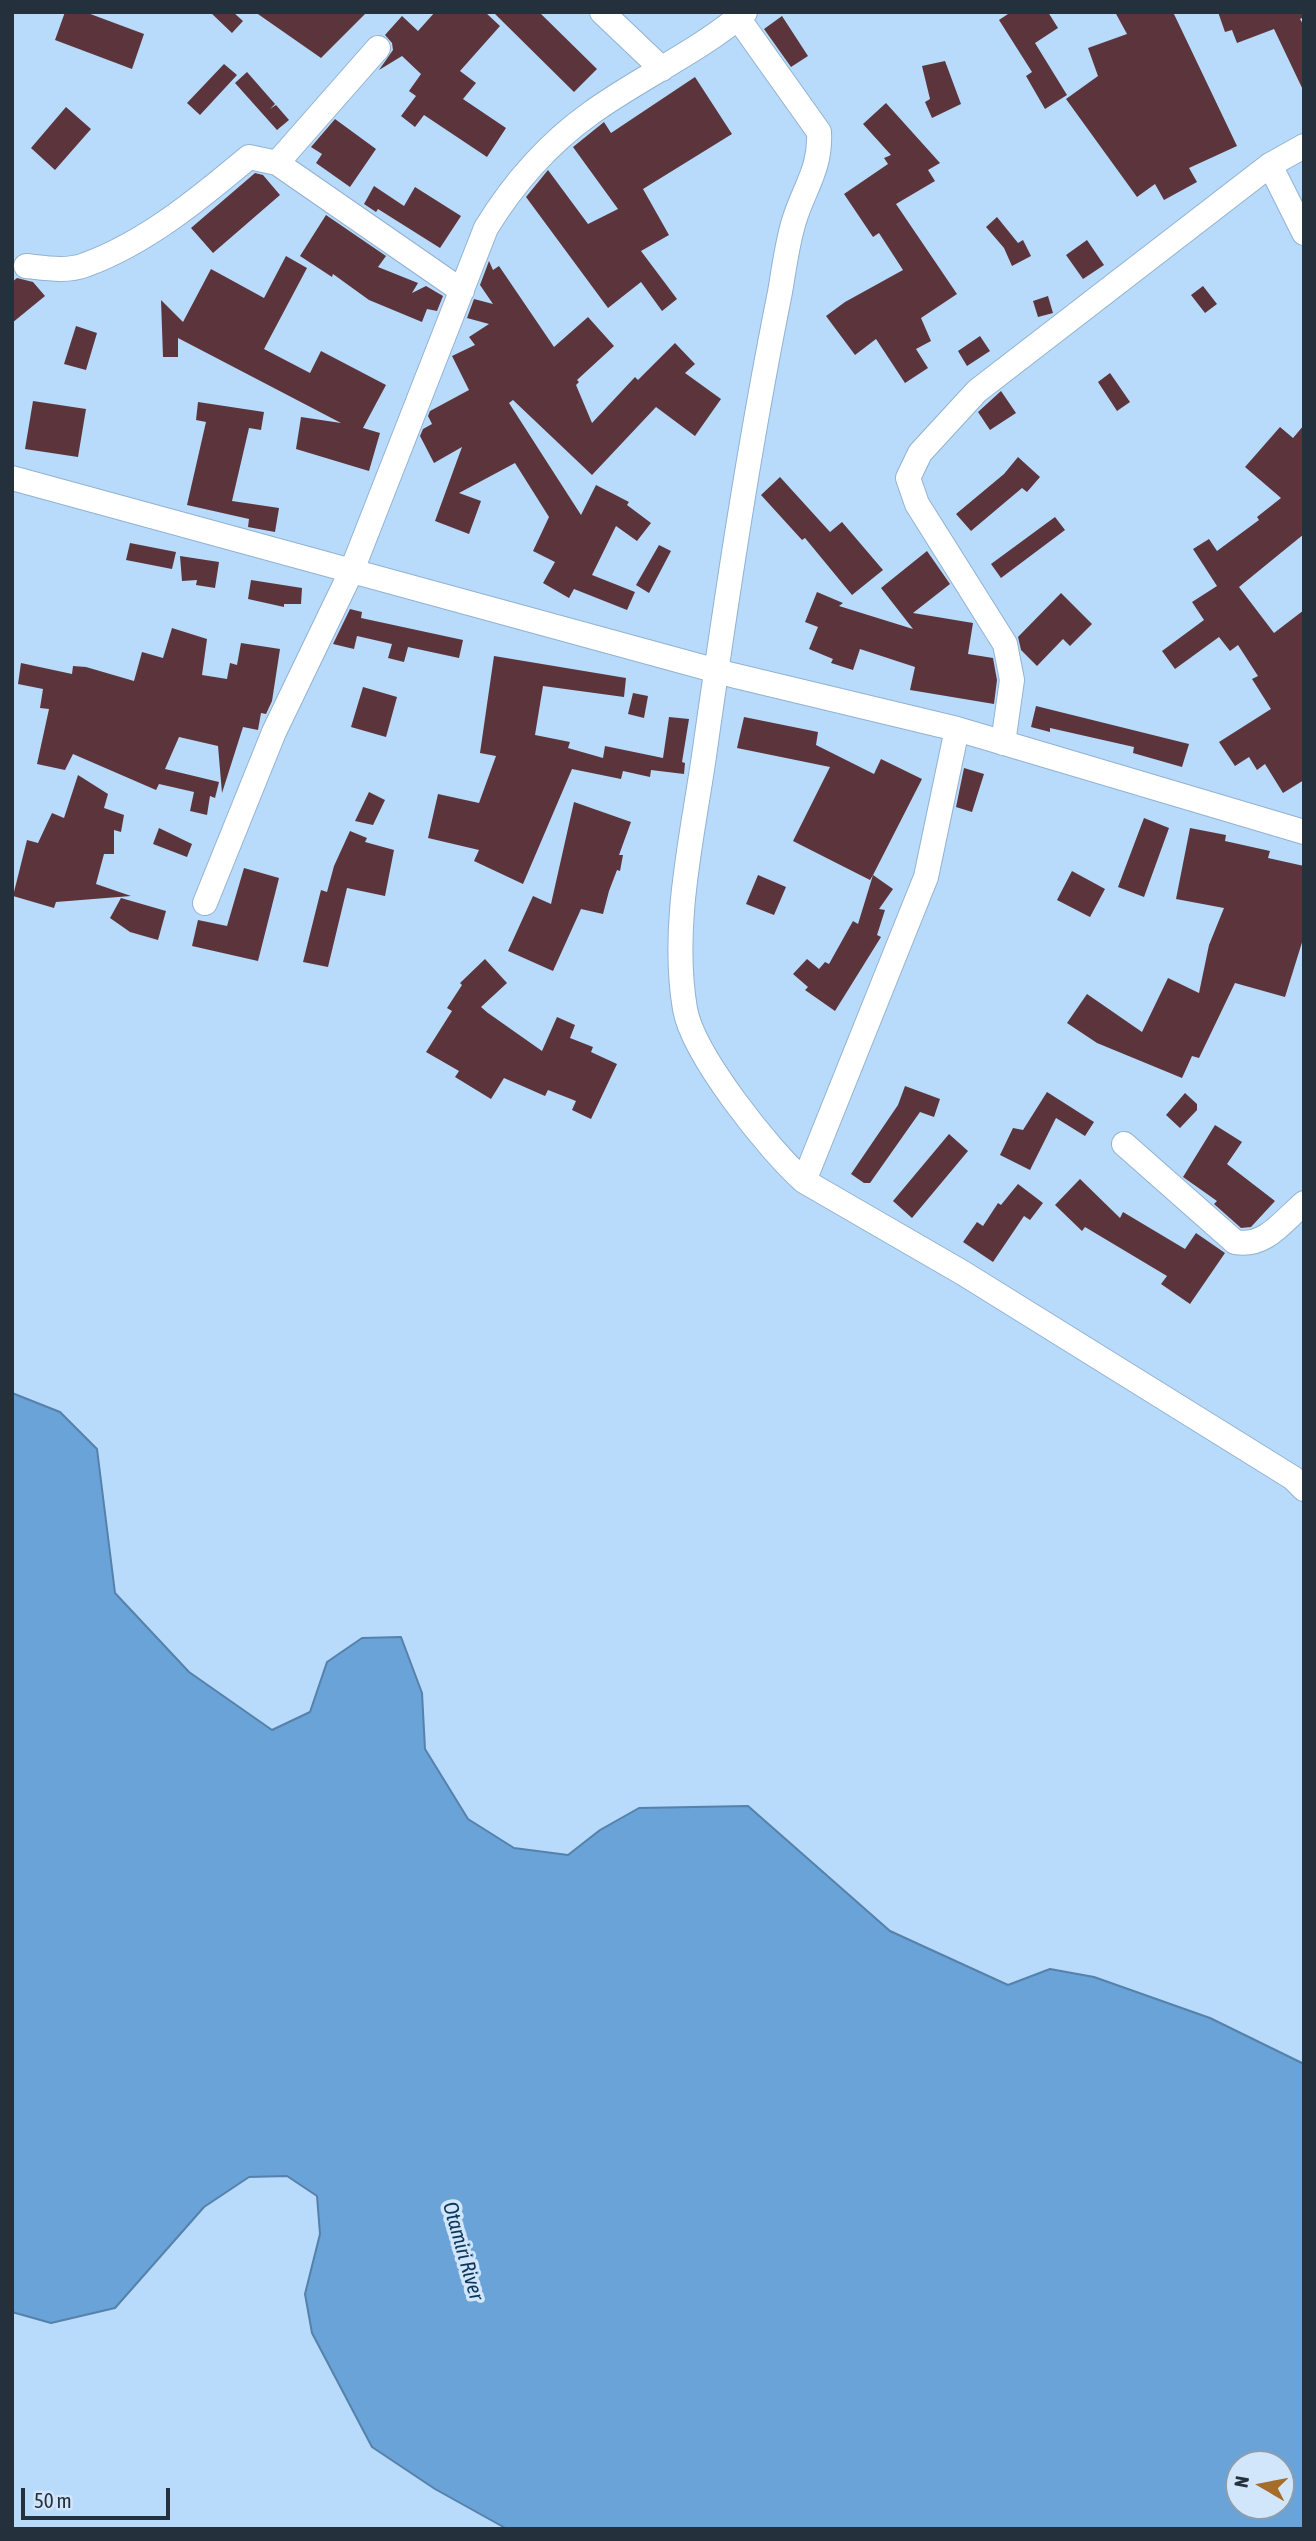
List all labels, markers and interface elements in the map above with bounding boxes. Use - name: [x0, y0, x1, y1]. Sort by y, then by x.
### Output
- water label: Otamiri River: [437, 2199, 489, 2303]
- north arrow: [1225, 2450, 1295, 2520]
- scale bar: [24, 2474, 173, 2518]
- text: N: [1229, 2474, 1253, 2489]
- text: 50 m: [34, 2488, 72, 2512]

